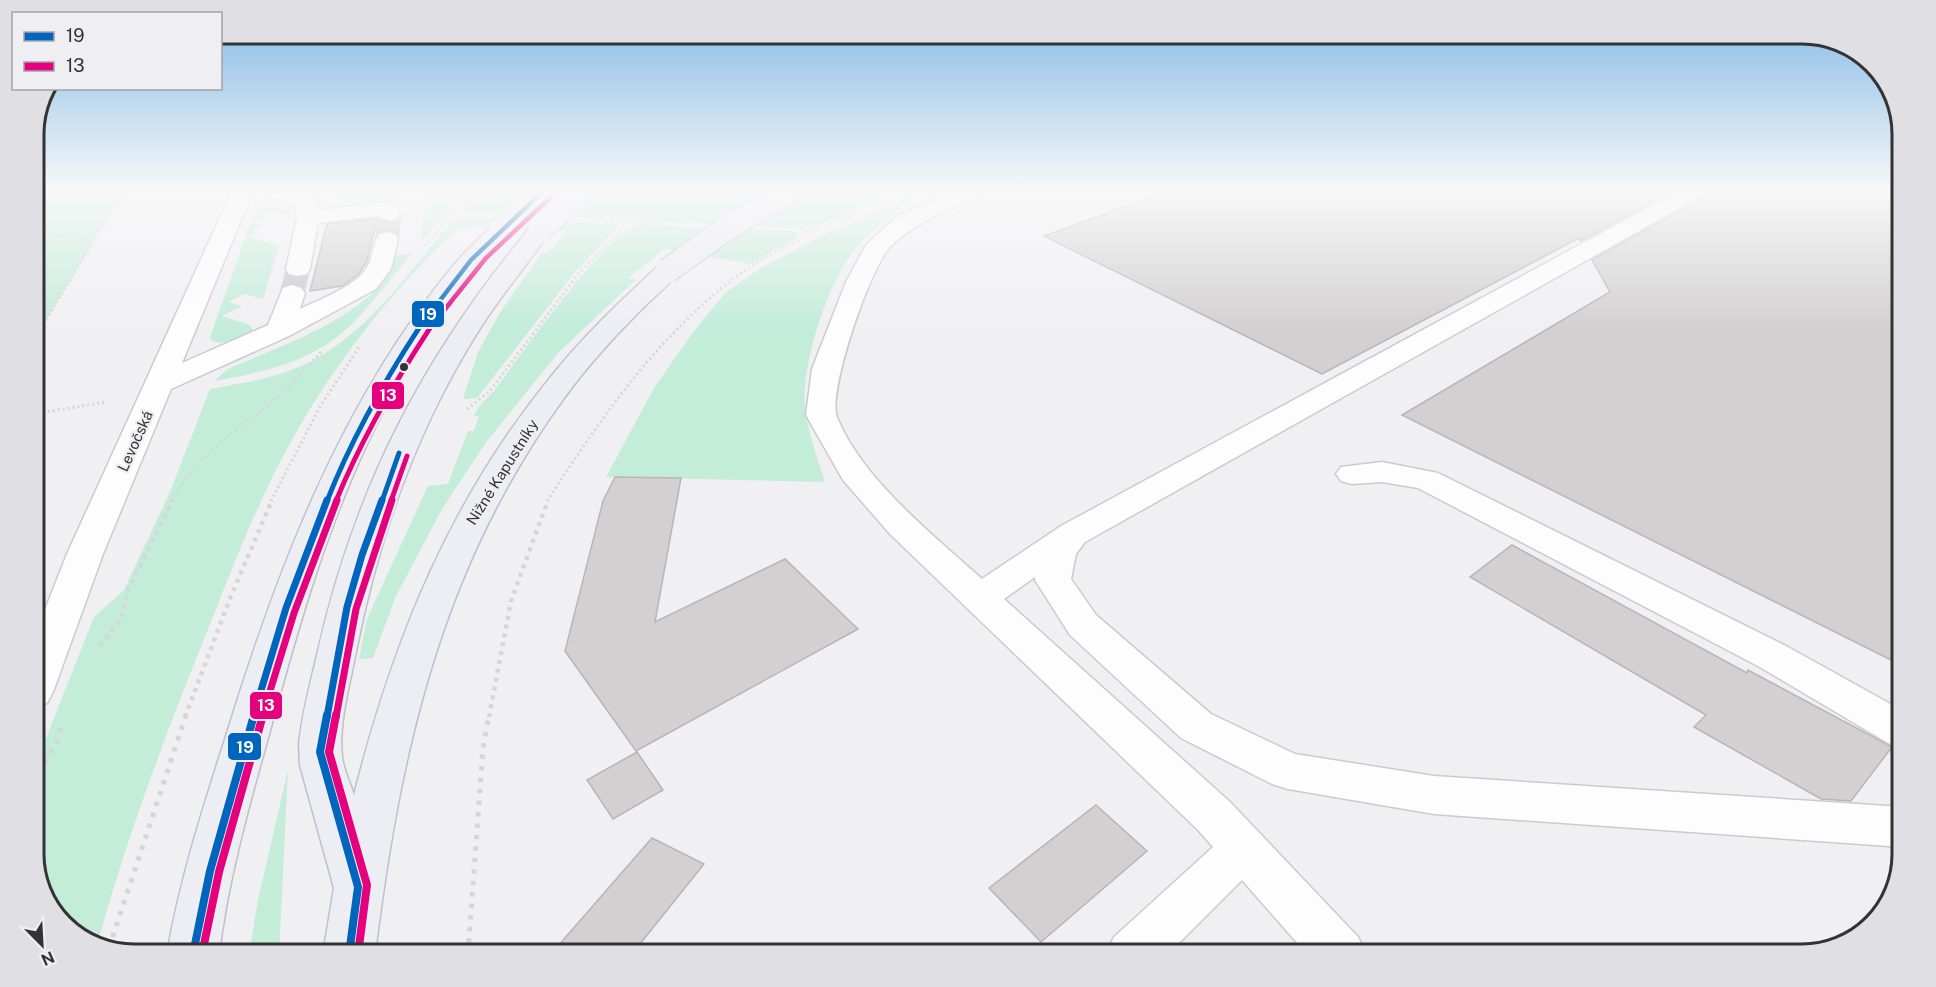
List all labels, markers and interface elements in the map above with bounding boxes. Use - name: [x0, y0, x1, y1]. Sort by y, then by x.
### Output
- legend: [12, 12, 222, 90]
- text: 19: [66, 25, 85, 46]
- text: 13: [66, 55, 85, 76]
- line badge: 19: [411, 300, 445, 328]
- text: 19: [419, 305, 437, 324]
- unlabelled marker: [398, 361, 410, 373]
- line badge: 13: [371, 381, 405, 410]
- text: 13: [379, 386, 397, 405]
- street label: Levočská: [114, 408, 156, 474]
- street label: Nižné Kapustníky: [463, 416, 541, 528]
- line badge: 13: [249, 691, 283, 720]
- text: 13: [257, 696, 275, 715]
- line badge: 19: [227, 732, 262, 761]
- text: 19: [236, 738, 254, 757]
- north arrow: [12, 915, 72, 975]
- text: N: [38, 947, 57, 969]

